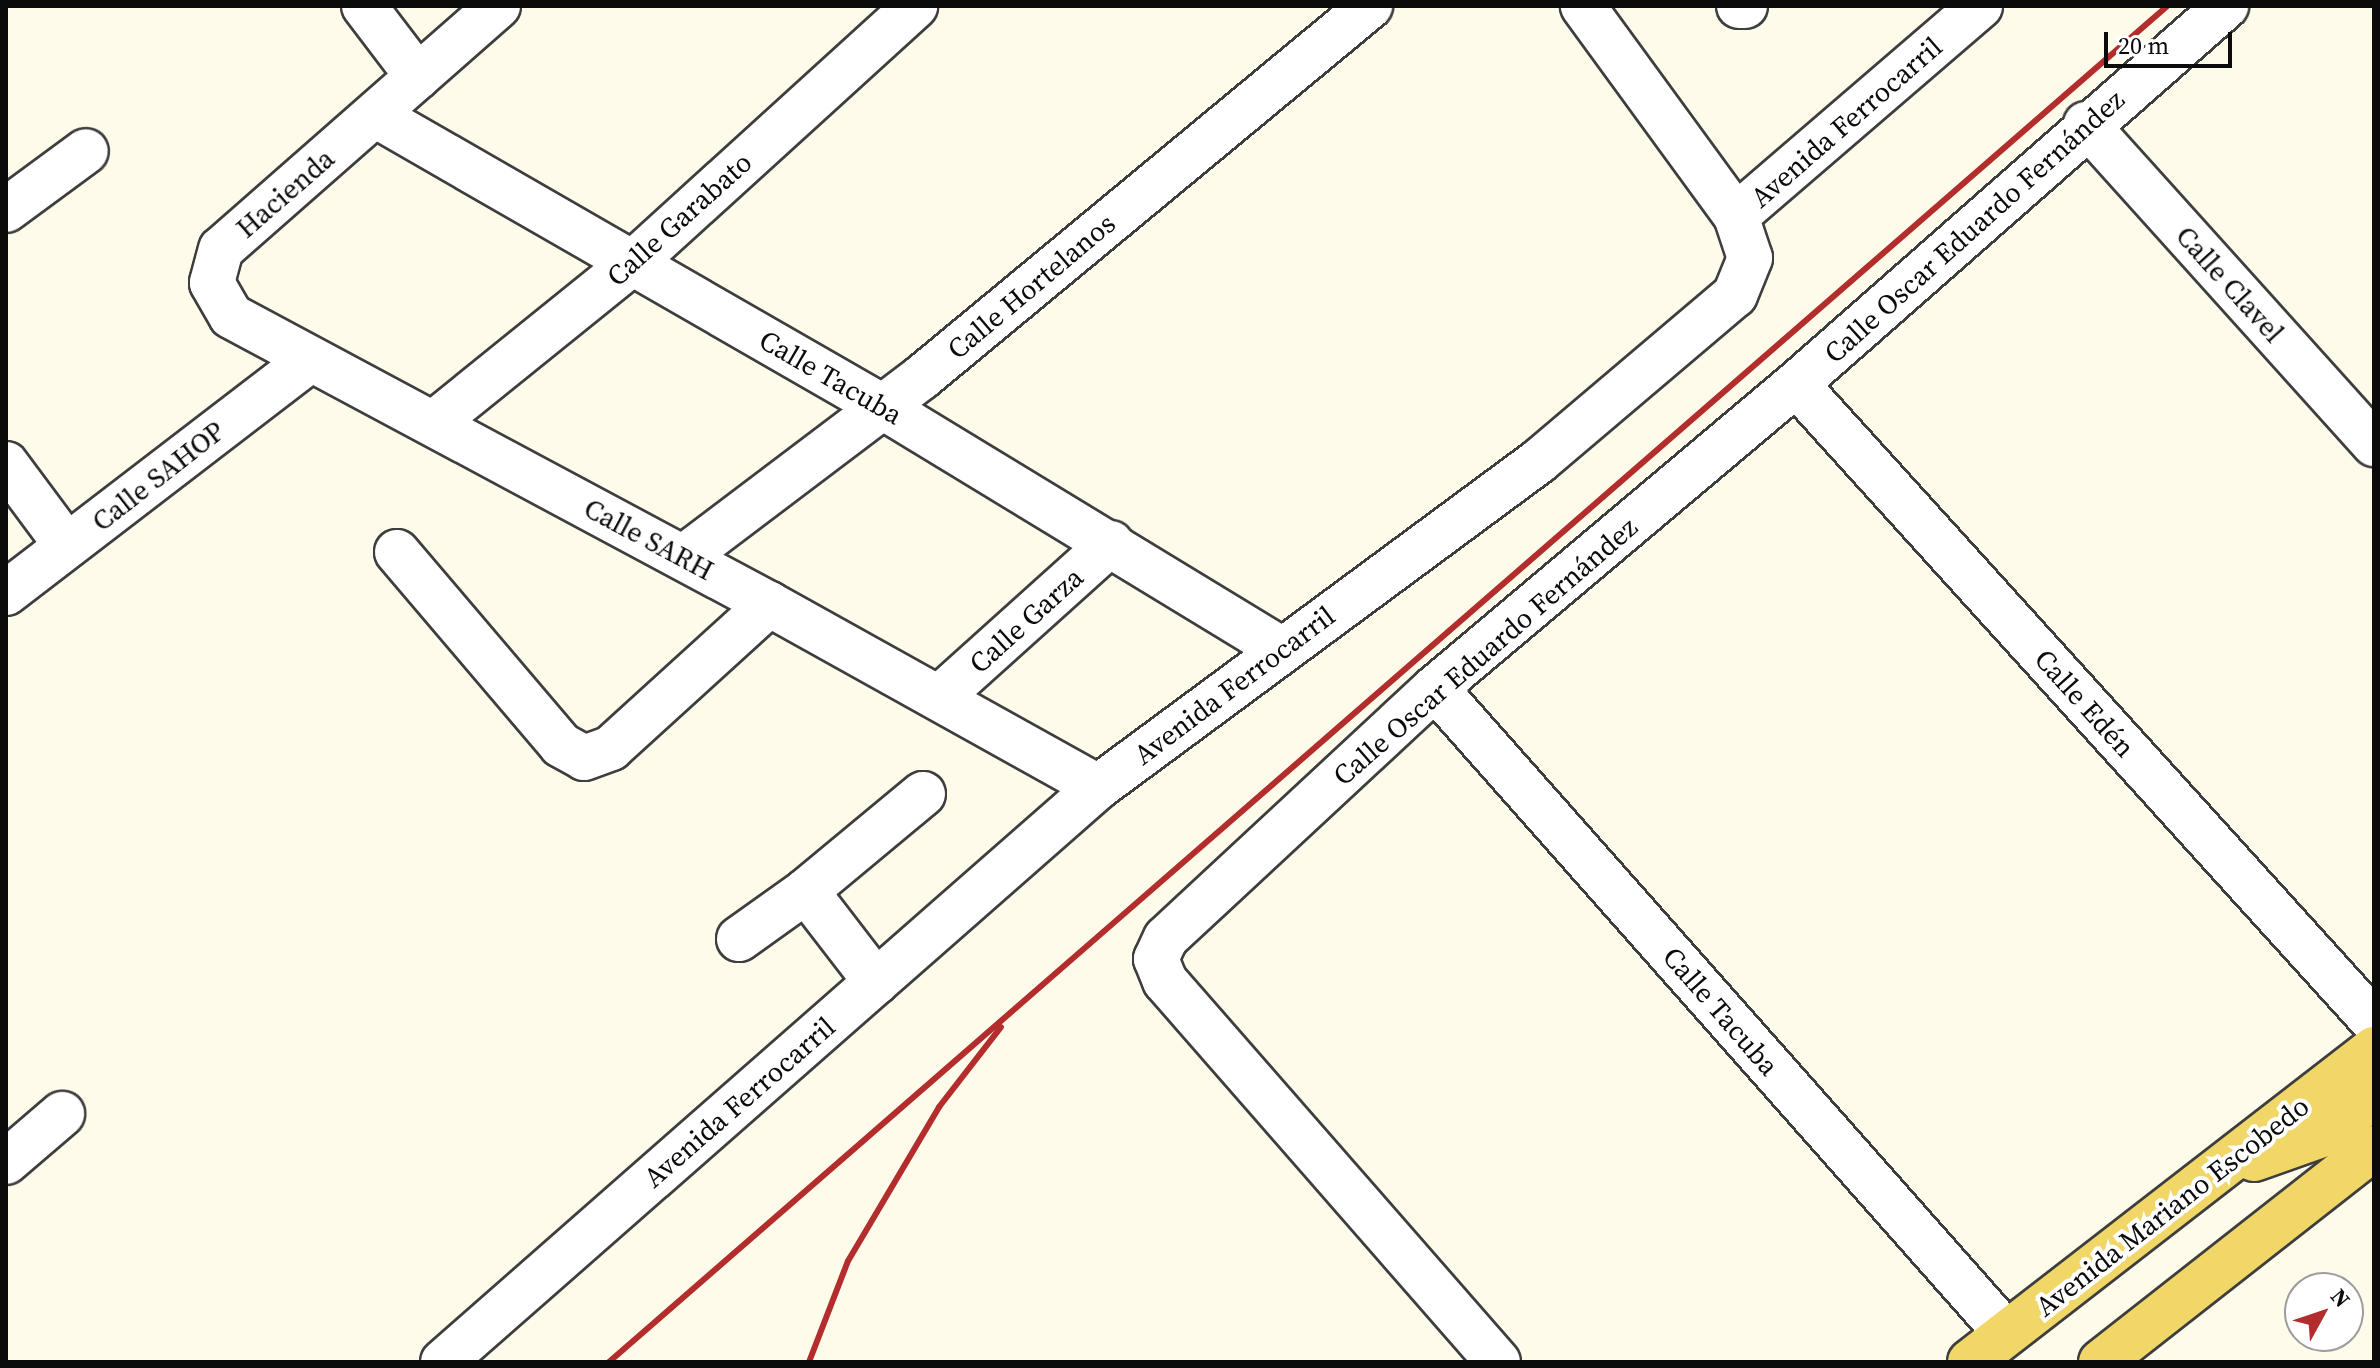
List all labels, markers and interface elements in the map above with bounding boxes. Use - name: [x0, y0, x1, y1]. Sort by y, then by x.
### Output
- scale bar: [2108, 16, 2236, 66]
- text: 20 m: [2118, 29, 2169, 62]
- street label: Avenida Ferrocarril: [1743, 30, 1949, 214]
- street label: Calle Oscar Eduardo Fernández: [1817, 82, 2131, 370]
- street label: Hacienda: [229, 141, 341, 245]
- street label: Calle Garabato: [600, 145, 758, 293]
- street label: Calle Hortelanos: [940, 206, 1122, 366]
- street label: Calle Clavel: [2169, 219, 2291, 349]
- street label: Calle Tacuba: [753, 322, 909, 432]
- street label: Calle SAHOP: [85, 414, 231, 538]
- street label: Calle SARH: [579, 491, 719, 587]
- street label: Calle Oscar Eduardo Fernández: [1326, 510, 1644, 792]
- street label: Calle Garza: [962, 560, 1090, 680]
- street label: Avenida Ferrocarril: [1127, 599, 1341, 771]
- street label: Calle Edén: [2028, 642, 2142, 764]
- street label: Calle Tacuba: [1656, 940, 1786, 1082]
- street label: Avenida Ferrocarril: [636, 1010, 842, 1194]
- street label: Avenida Mariano Escobedo: [2029, 1089, 2315, 1323]
- north arrow: [2284, 1272, 2364, 1352]
- text: N: [2324, 1282, 2357, 1314]

